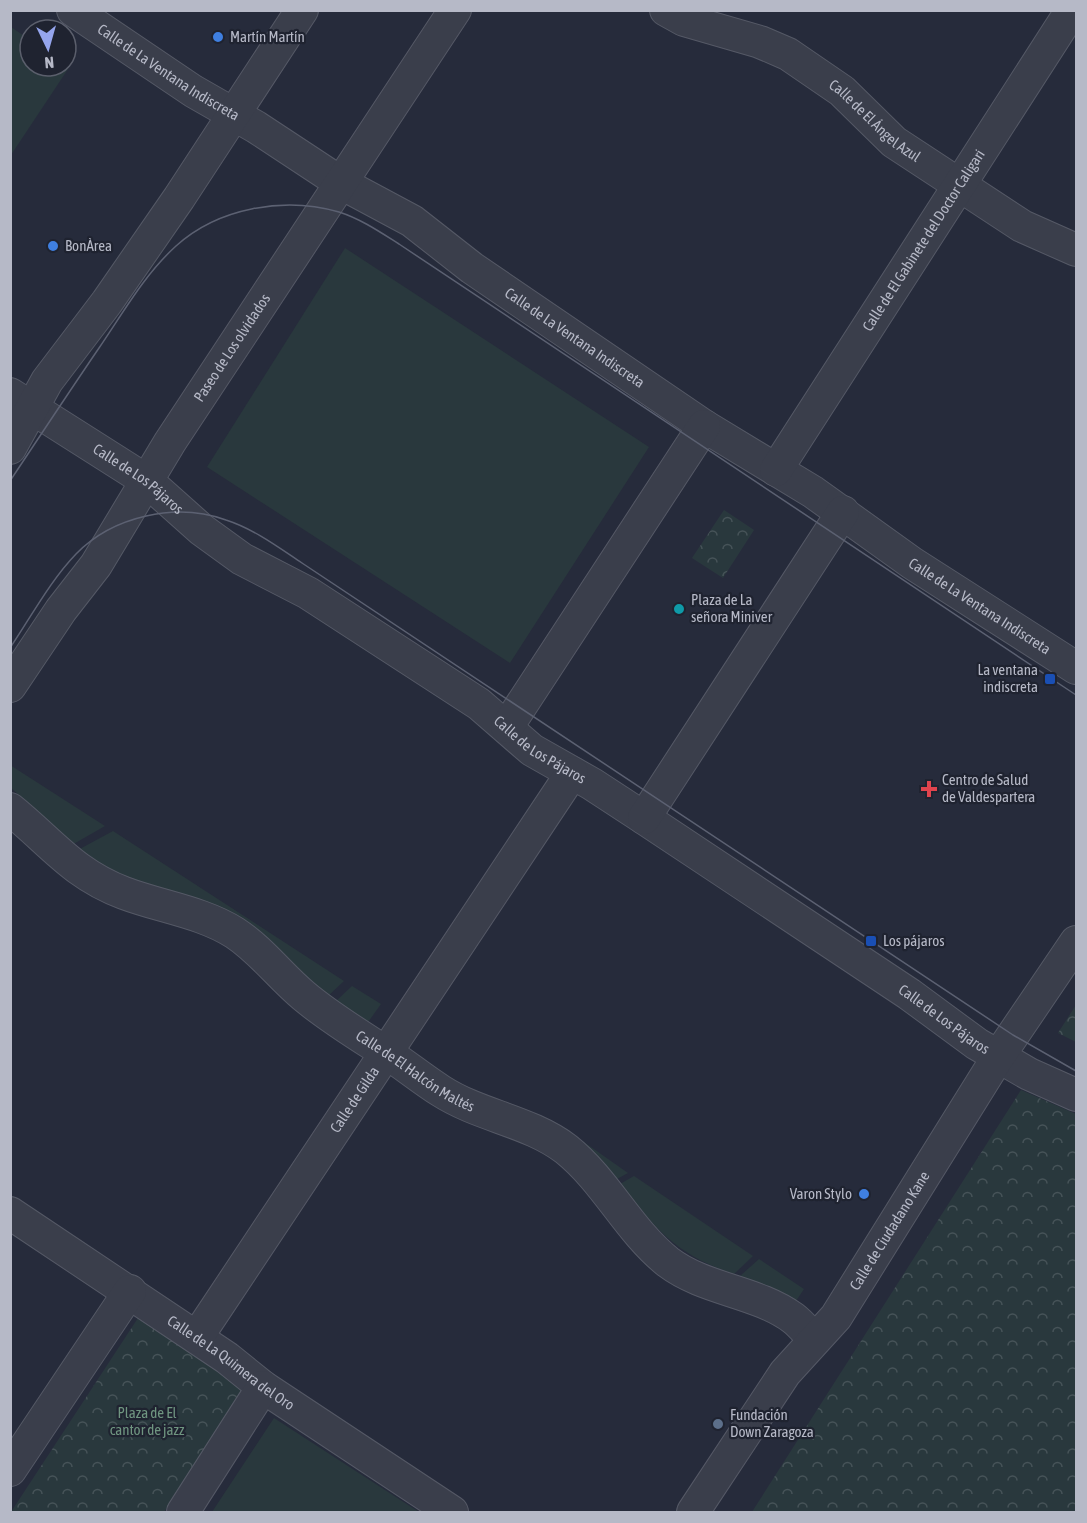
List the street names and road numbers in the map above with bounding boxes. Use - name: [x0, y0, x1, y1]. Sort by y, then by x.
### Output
- street label: Calle de La Ventana Indiscreta: [95, 20, 242, 124]
- street label: Calle de El Ángel Azul: [826, 76, 924, 165]
- street label: Calle de El Gabinete del Doctor Caligari: [859, 146, 988, 334]
- street label: Calle de La Ventana Indiscreta: [502, 284, 648, 391]
- street label: Paseo de Los olvidados: [190, 290, 273, 405]
- street label: Calle de Los Pájaros: [90, 440, 187, 517]
- street label: Calle de La Ventana Indiscreta: [906, 554, 1054, 657]
- street label: Calle de Los Pájaros: [491, 712, 589, 787]
- street label: Calle de Los Pájaros: [896, 981, 993, 1057]
- street label: Calle de El Halcón Maltés: [353, 1027, 477, 1115]
- street label: Calle de Gilda: [326, 1063, 382, 1136]
- street label: Calle de Ciudadano Kane: [846, 1168, 933, 1293]
- street label: Calle de La Quimera del Oro: [164, 1312, 298, 1413]

